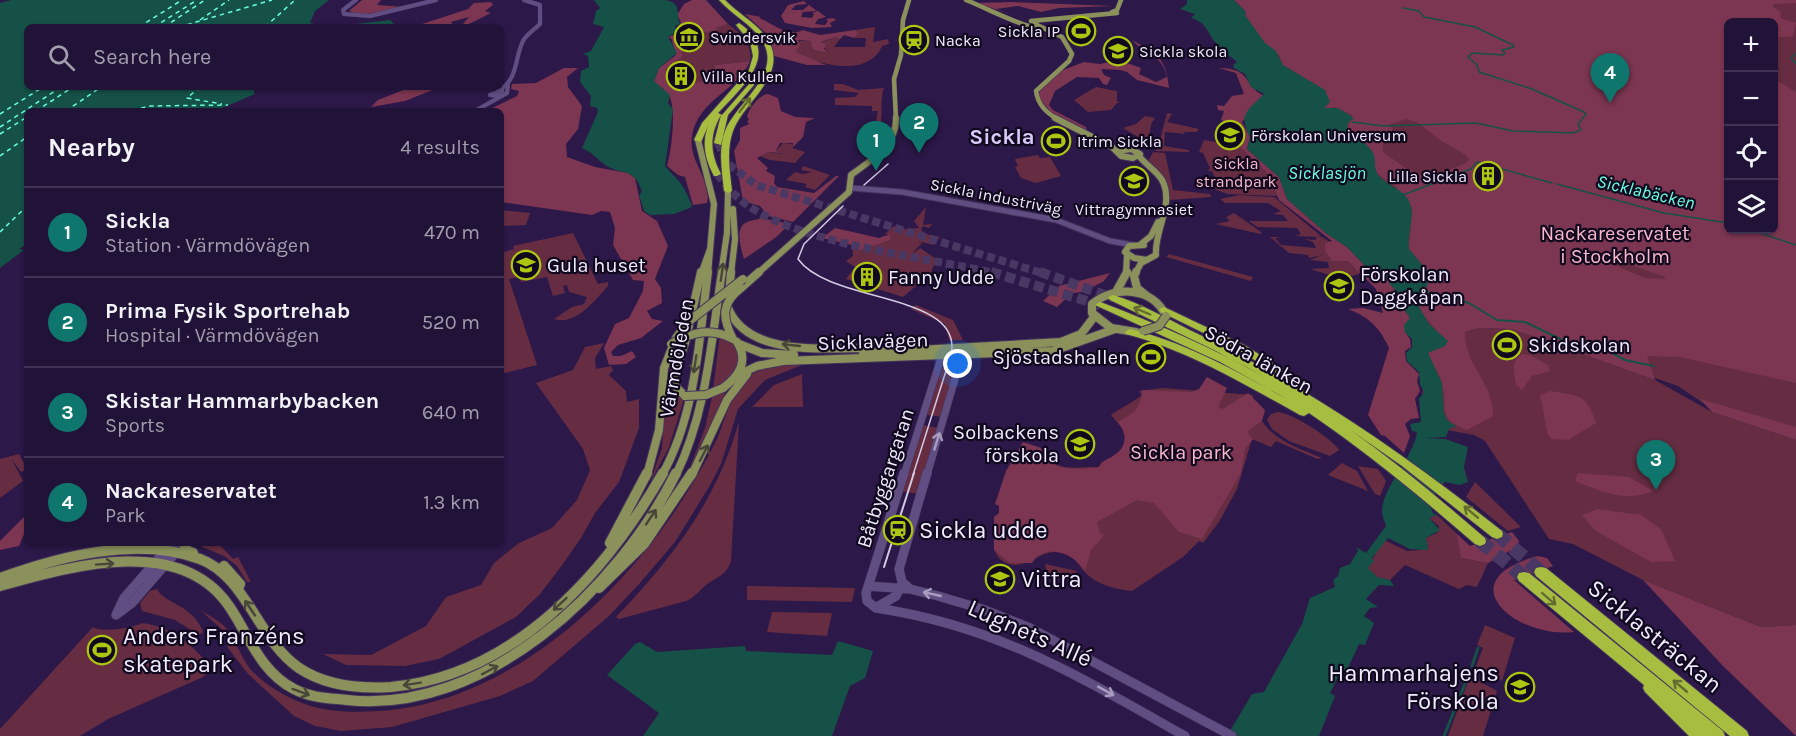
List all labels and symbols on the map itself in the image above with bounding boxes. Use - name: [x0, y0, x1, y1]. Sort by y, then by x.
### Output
- sports icon: Sickla IP: [1065, 15, 1097, 47]
- museum icon: Svindersvik: [673, 21, 705, 53]
- place label: Sickla IP: [998, 22, 1060, 41]
- station icon: Nacka: [898, 24, 930, 56]
- place label: Svindersvik: [710, 28, 796, 47]
- place label: Nacka: [935, 31, 981, 50]
- school or university icon: Sickla skola: [1102, 35, 1134, 67]
- place label: Sickla skola: [1139, 42, 1227, 61]
- pin: 4: [1590, 54, 1630, 103]
- building icon: Villa Kullen: [665, 60, 697, 92]
- place label: Villa Kullen: [702, 67, 784, 86]
- one-way arrow: [738, 98, 751, 114]
- pin: 2: [900, 104, 938, 153]
- school or university icon: Förskolan Universum: [1214, 119, 1246, 151]
- pin: 1: [856, 122, 896, 171]
- district label: Sickla: [969, 124, 1035, 150]
- sports icon: Itrim Sickla: [1040, 125, 1072, 157]
- place label: Förskolan Universum: [1251, 126, 1406, 145]
- place label: Itrim Sickla: [1077, 132, 1162, 151]
- park label: Sickla strandpark: [1195, 154, 1277, 191]
- building icon: Lilla Sickla: [1472, 160, 1504, 192]
- water label: Sicklasjön: [1288, 162, 1366, 184]
- school or university icon: Vittragymnasiet: [1118, 165, 1150, 197]
- place label: Lilla Sickla: [1388, 167, 1467, 186]
- water label: Sicklabäcken: [1595, 170, 1697, 214]
- street label: Sickla industriväg: [929, 174, 1063, 219]
- place label: Vittragymnasiet: [1075, 200, 1193, 219]
- park label: Nackareservatet i Stockholm: [1540, 222, 1690, 268]
- school or university icon: Gula huset: [510, 249, 542, 281]
- place label: Gula huset: [547, 254, 646, 277]
- building icon: Fanny Udde: [851, 261, 883, 293]
- one-way arrow: [716, 262, 727, 282]
- place label: Förskolan Daggkåpan: [1360, 263, 1464, 309]
- place label: Fanny Udde: [888, 266, 994, 289]
- school or university icon: Förskolan Daggkåpan: [1323, 270, 1355, 302]
- street label: Värmdöleden: [655, 297, 698, 419]
- one-way arrow: [1133, 304, 1151, 316]
- street label: Södra länken: [1201, 320, 1317, 399]
- street label: Sicklavägen: [817, 328, 929, 355]
- sports icon: Skidskolan: [1491, 329, 1523, 361]
- place label: Skidskolan: [1528, 334, 1631, 357]
- one-way arrow: [781, 339, 801, 350]
- sports icon: Sjöstadshallen: [1135, 341, 1167, 373]
- place label: Sjöstadshallen: [993, 346, 1130, 369]
- your location: [943, 349, 972, 378]
- one-way arrow: [689, 353, 700, 373]
- street label: Båtbyggargatan: [852, 405, 919, 551]
- place label: Solbackens förskola: [953, 421, 1059, 467]
- school or university icon: Solbackens förskola: [1064, 428, 1096, 460]
- one-way arrow: [932, 432, 943, 451]
- pin: 3: [1636, 440, 1676, 490]
- park label: Sickla park: [1130, 441, 1232, 464]
- one-way arrow: [698, 445, 710, 463]
- one-way arrow: [1463, 506, 1479, 519]
- one-way arrow: [645, 508, 658, 525]
- station icon: Sickla udde: [882, 514, 914, 546]
- place label: Sickla udde: [919, 516, 1048, 544]
- one-way arrow: [94, 559, 114, 570]
- school or university icon: Vittra: [984, 563, 1016, 595]
- place label: Vittra: [1021, 565, 1082, 593]
- street label: Sicklasträckan: [1582, 573, 1728, 699]
- one-way arrow: [923, 588, 942, 600]
- one-way arrow: [1541, 592, 1556, 606]
- street label: Lugnets Allé: [964, 593, 1096, 673]
- one-way arrow: [552, 597, 567, 611]
- one-way arrow: [244, 600, 256, 616]
- place label: Anders Franzéns skatepark: [123, 622, 305, 678]
- sports icon: Anders Franzéns skatepark: [86, 634, 118, 666]
- place label: Hammarhajens Förskola: [1328, 659, 1499, 715]
- one-way arrow: [481, 664, 498, 676]
- school or university icon: Hammarhajens Förskola: [1504, 671, 1536, 703]
- one-way arrow: [402, 679, 422, 690]
- one-way arrow: [1672, 679, 1688, 692]
- one-way arrow: [1097, 686, 1114, 698]
- one-way arrow: [292, 687, 310, 698]

